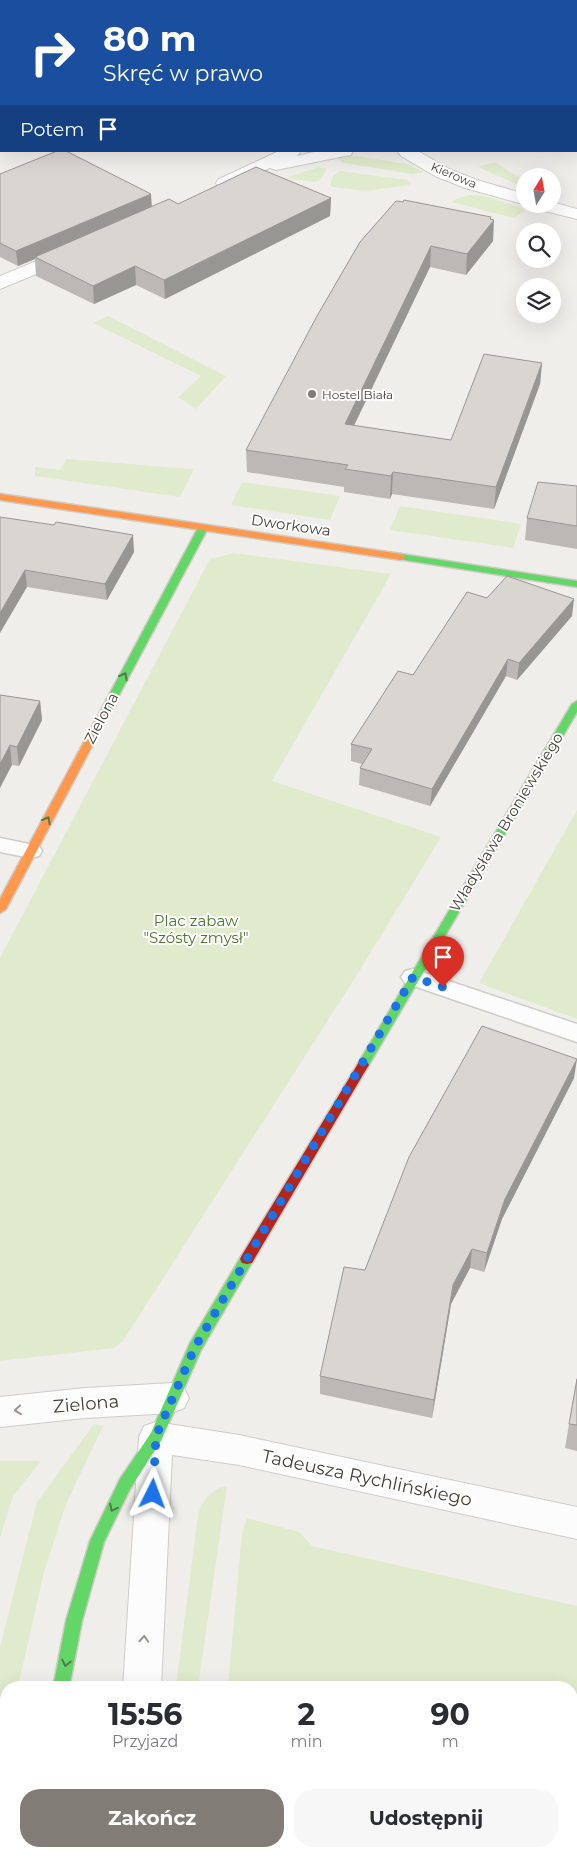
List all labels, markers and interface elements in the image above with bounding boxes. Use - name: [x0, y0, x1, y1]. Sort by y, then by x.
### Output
- text: 80 m: [103, 17, 197, 60]
- icon: right: [20, 20, 85, 85]
- text: Skręć w prawo: [103, 60, 263, 87]
- icon: arrive: [94, 115, 122, 143]
- text: Potem: [20, 118, 84, 141]
- street label: Kierowa: [429, 159, 479, 191]
- north arrow: [516, 168, 561, 212]
- map controls: [516, 168, 561, 323]
- button: search: [516, 223, 561, 268]
- button: layers: [516, 278, 561, 323]
- place label: Hostel Biała: [322, 387, 393, 402]
- marker: Hostel Biała: [306, 388, 318, 400]
- street label: Dworkowa: [250, 510, 332, 540]
- one-way arrow: [118, 672, 128, 681]
- street label: Zielona: [80, 689, 122, 747]
- street label: Władysława Broniewskiego: [445, 729, 567, 915]
- one-way arrow: [41, 816, 51, 825]
- park label: Plac zabaw "Szósty zmysł": [143, 911, 249, 947]
- pin: [422, 936, 464, 987]
- icon: arrive: [429, 943, 457, 971]
- street label: Zielona: [52, 1390, 120, 1418]
- one-way arrow: [14, 1404, 22, 1415]
- street label: Tadeusza Rychlińskiego: [260, 1445, 474, 1511]
- position arrow: [126, 1467, 178, 1519]
- one-way arrow: [109, 1503, 119, 1512]
- one-way arrow: [139, 1635, 150, 1643]
- one-way arrow: [61, 1659, 71, 1668]
- text: 15:56: [108, 1696, 182, 1733]
- text: 2: [298, 1696, 315, 1733]
- text: 90: [431, 1696, 470, 1733]
- text: Przyjazd: [112, 1732, 178, 1751]
- text: min: [290, 1732, 323, 1751]
- text: m: [442, 1732, 459, 1751]
- button: Zakończ: [20, 1789, 284, 1847]
- button: Udostępnij: [294, 1789, 558, 1847]

